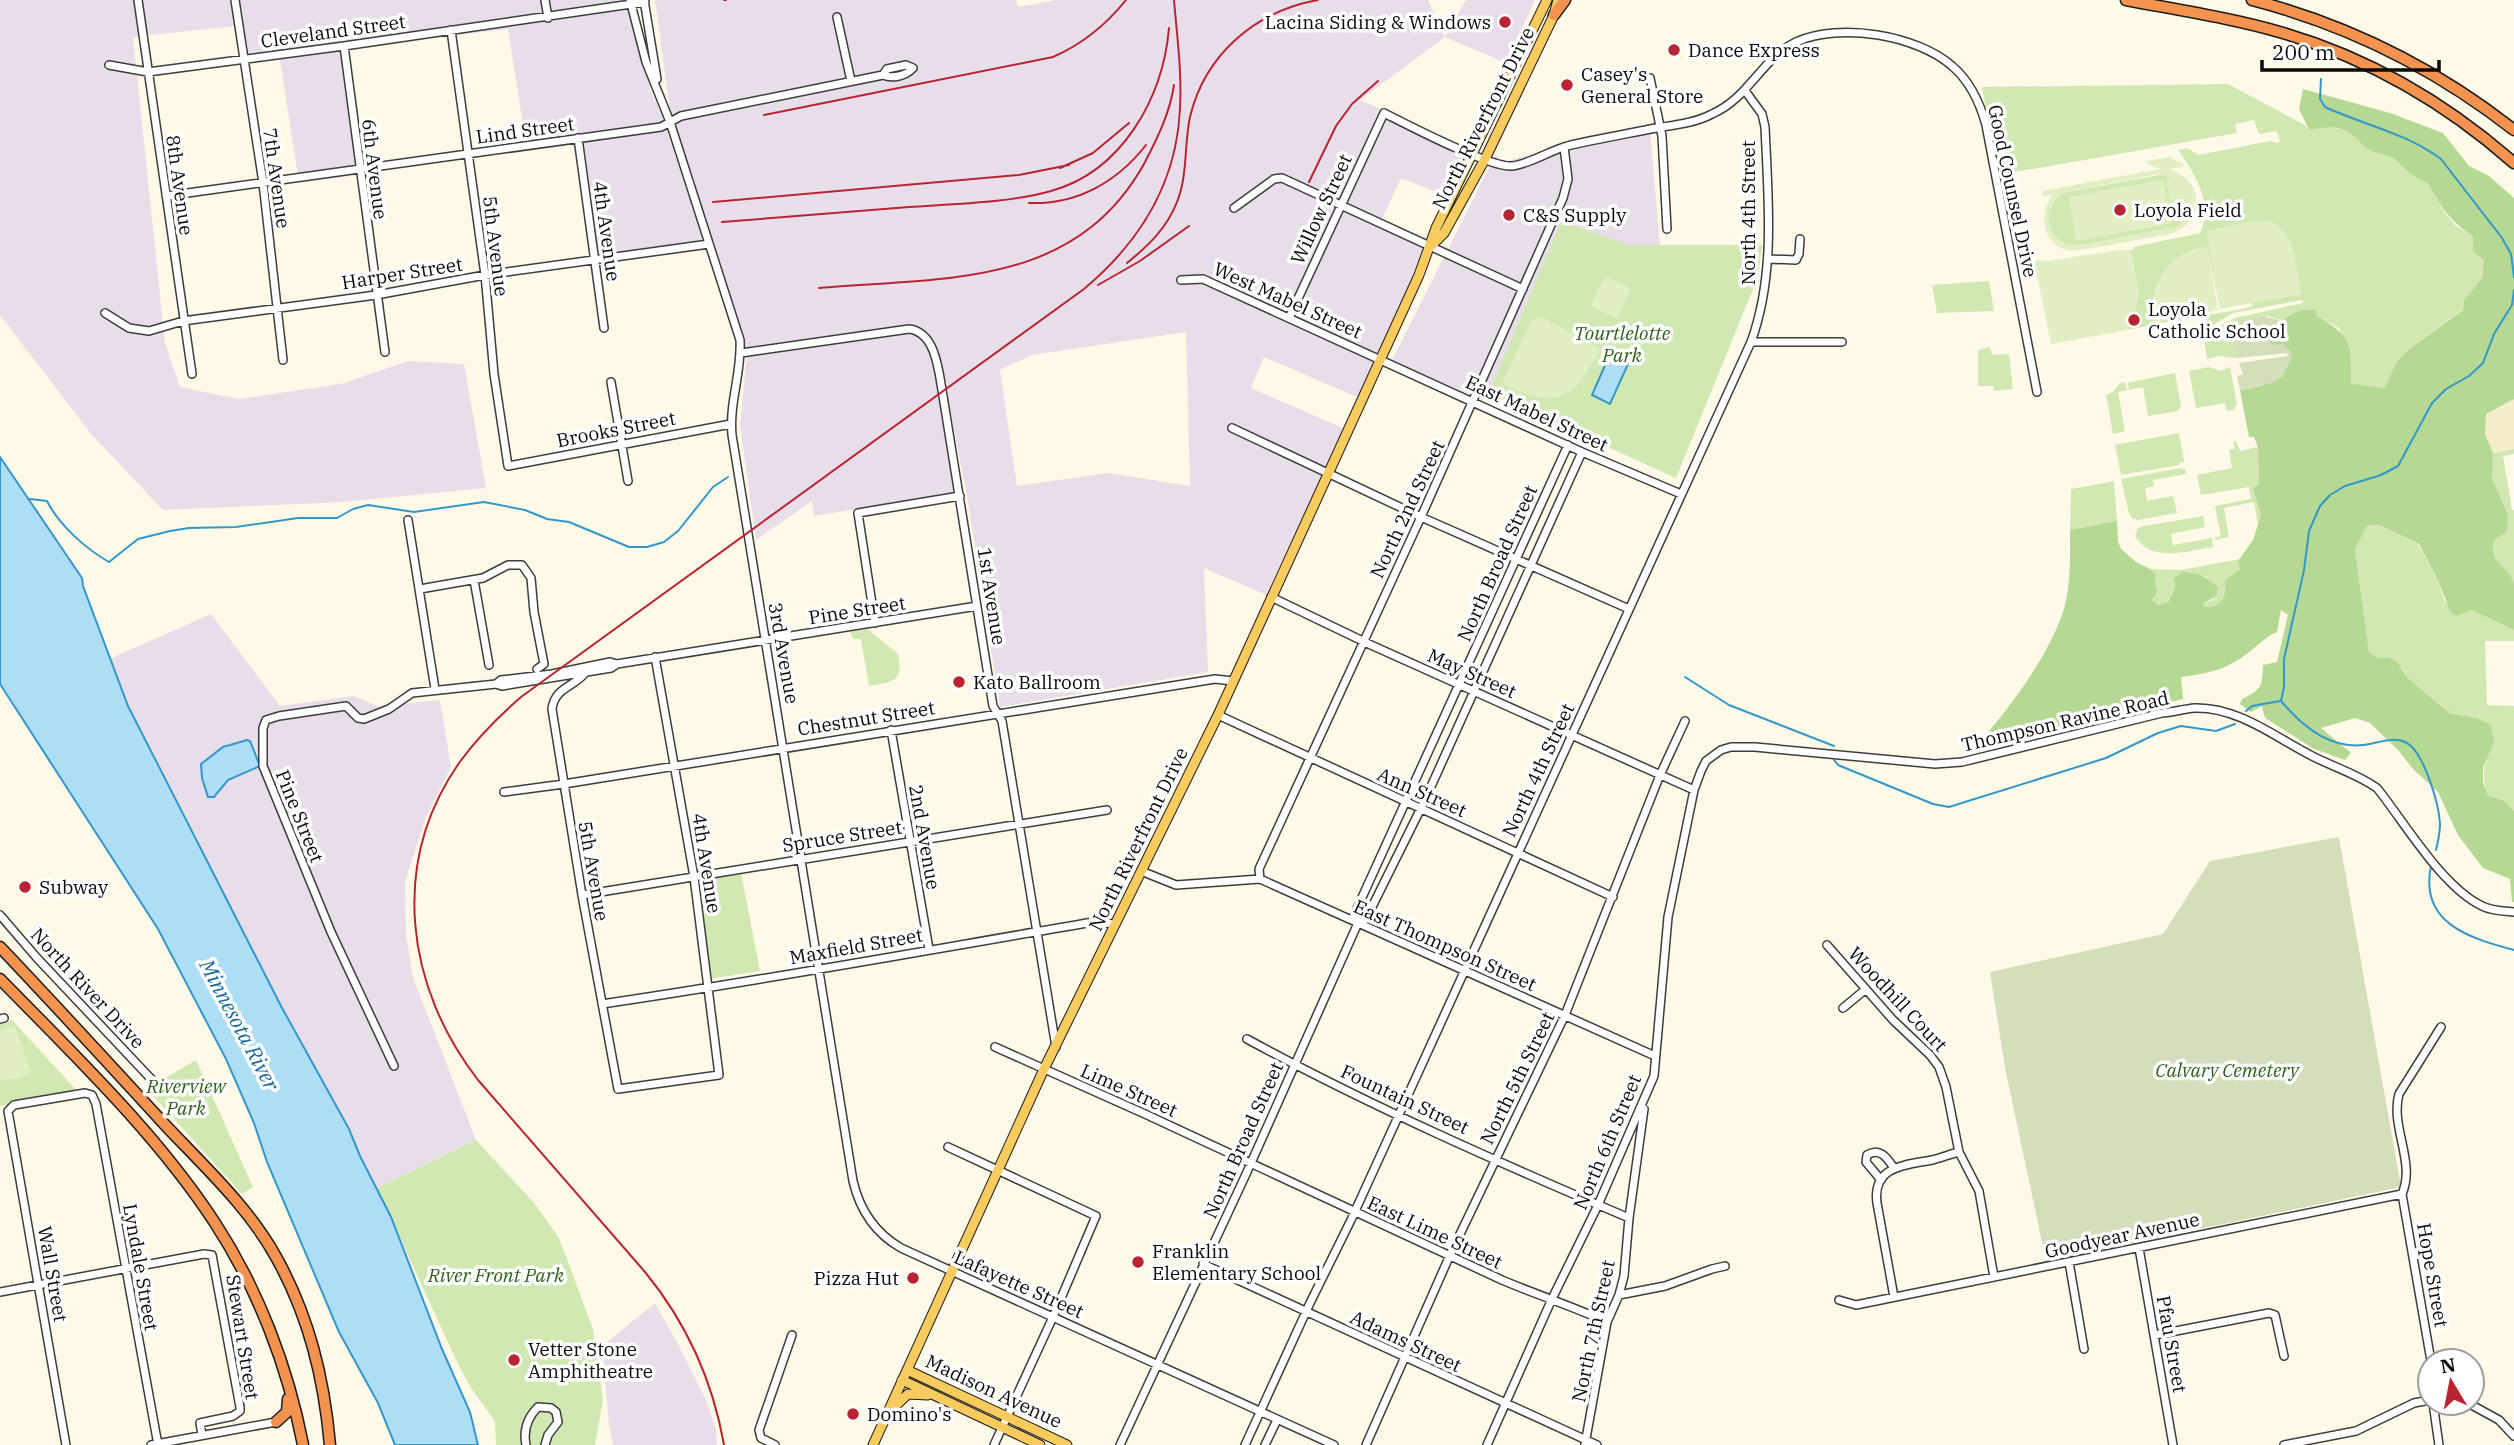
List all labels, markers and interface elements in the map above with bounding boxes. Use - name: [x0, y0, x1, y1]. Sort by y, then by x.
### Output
- street label: Cleveland Street: [259, 9, 407, 53]
- place label: Lacina Siding & Windows: [1265, 10, 1491, 34]
- marker: Lacina Siding & Windows: [1497, 14, 1513, 30]
- street label: North Riverfront Drive: [1427, 23, 1539, 213]
- scale bar: [2262, 28, 2439, 72]
- place label: Dance Express: [1688, 38, 1820, 62]
- text: 200 m: [2272, 38, 2335, 66]
- marker: Dance Express: [1666, 42, 1682, 58]
- place label: Casey's General Store: [1581, 62, 1703, 108]
- marker: Casey's General Store: [1559, 77, 1575, 93]
- street label: Good Counsel Drive: [1983, 103, 2043, 279]
- street label: Lind Street: [474, 111, 576, 149]
- street label: 6th Avenue: [357, 117, 393, 221]
- street label: 7th Avenue: [258, 126, 296, 230]
- street label: 8th Avenue: [161, 133, 199, 237]
- street label: North 4th Street: [1736, 140, 1760, 285]
- street label: Willow Street: [1285, 150, 1357, 268]
- street label: 4th Avenue: [588, 179, 626, 283]
- street label: 5th Avenue: [478, 194, 514, 298]
- place label: Loyola Field: [2134, 198, 2242, 222]
- marker: Loyola Field: [2112, 202, 2128, 218]
- place label: C&S Supply: [1523, 203, 1627, 227]
- marker: C&S Supply: [1501, 207, 1517, 223]
- street label: Harper Street: [340, 252, 464, 294]
- street label: West Mabel Street: [1210, 257, 1366, 344]
- place label: Loyola Catholic School: [2148, 297, 2286, 343]
- marker: Loyola Catholic School: [2126, 312, 2142, 328]
- park label: Tourtlelotte Park: [1574, 321, 1671, 367]
- street label: East Mabel Street: [1462, 369, 1612, 457]
- street label: Brooks Street: [554, 406, 678, 452]
- street label: North 2nd Street: [1364, 436, 1450, 582]
- street label: North Broad Street: [1452, 481, 1542, 645]
- street label: 1st Avenue: [972, 546, 1012, 646]
- street label: Pine Street: [807, 590, 908, 630]
- street label: 3rd Avenue: [763, 600, 805, 706]
- street label: May Street: [1424, 643, 1520, 703]
- place label: Kato Ballroom: [973, 670, 1101, 694]
- marker: Kato Ballroom: [951, 674, 967, 690]
- street label: Thompson Ravine Road: [1959, 685, 2171, 757]
- street label: Chestnut Street: [796, 695, 937, 741]
- street label: North 4th Street: [1497, 699, 1580, 841]
- street label: North Riverfront Drive: [1083, 743, 1193, 935]
- street label: Ann Street: [1374, 762, 1471, 822]
- street label: Pine Street: [271, 766, 330, 866]
- street label: 2nd Avenue: [904, 783, 946, 891]
- street label: 4th Avenue: [687, 811, 727, 915]
- street label: Spruce Street: [780, 815, 904, 857]
- street label: 5th Avenue: [573, 819, 615, 923]
- place label: Subway: [39, 875, 109, 899]
- marker: Subway: [17, 879, 33, 895]
- street label: East Thompson Street: [1350, 894, 1540, 996]
- street label: Maxfield Street: [788, 922, 925, 970]
- street label: North River Drive: [26, 923, 150, 1053]
- street label: Woodhill Court: [1843, 942, 1953, 1057]
- water label: Minnesota River: [193, 953, 287, 1096]
- street label: North 5th Street: [1474, 1007, 1560, 1148]
- street label: Lime Street: [1077, 1058, 1181, 1122]
- street label: North Broad Street: [1198, 1058, 1288, 1222]
- park label: Calvary Cemetery: [2155, 1058, 2300, 1082]
- street label: Fountain Street: [1337, 1059, 1473, 1139]
- street label: North 6th Street: [1568, 1070, 1646, 1213]
- park label: Riverview Park: [145, 1074, 227, 1120]
- street label: East Lime Street: [1364, 1190, 1507, 1274]
- street label: Lyndale Street: [118, 1202, 164, 1333]
- street label: Goodyear Avenue: [2043, 1207, 2201, 1263]
- street label: Hope Street: [2412, 1221, 2454, 1329]
- street label: Wall Street: [33, 1224, 73, 1324]
- place label: Franklin Elementary School: [1152, 1239, 1322, 1285]
- street label: Lafayette Street: [950, 1245, 1088, 1323]
- marker: Franklin Elementary School: [1130, 1254, 1146, 1270]
- street label: North 7th Street: [1566, 1257, 1620, 1404]
- park label: River Front Park: [427, 1263, 565, 1287]
- place label: Pizza Hut: [814, 1266, 899, 1290]
- marker: Pizza Hut: [905, 1270, 921, 1286]
- street label: Stewart Street: [221, 1273, 265, 1401]
- street label: Pfau Street: [2152, 1294, 2192, 1395]
- street label: Adams Street: [1347, 1305, 1466, 1377]
- place label: Vetter Stone Amphitheatre: [528, 1337, 653, 1383]
- north arrow: [2416, 1347, 2486, 1417]
- street label: Madison Avenue: [922, 1349, 1066, 1433]
- marker: Vetter Stone Amphitheatre: [506, 1352, 522, 1368]
- text: N: [2439, 1352, 2458, 1378]
- place label: Domino's: [867, 1402, 952, 1426]
- marker: Domino's: [845, 1406, 861, 1422]

